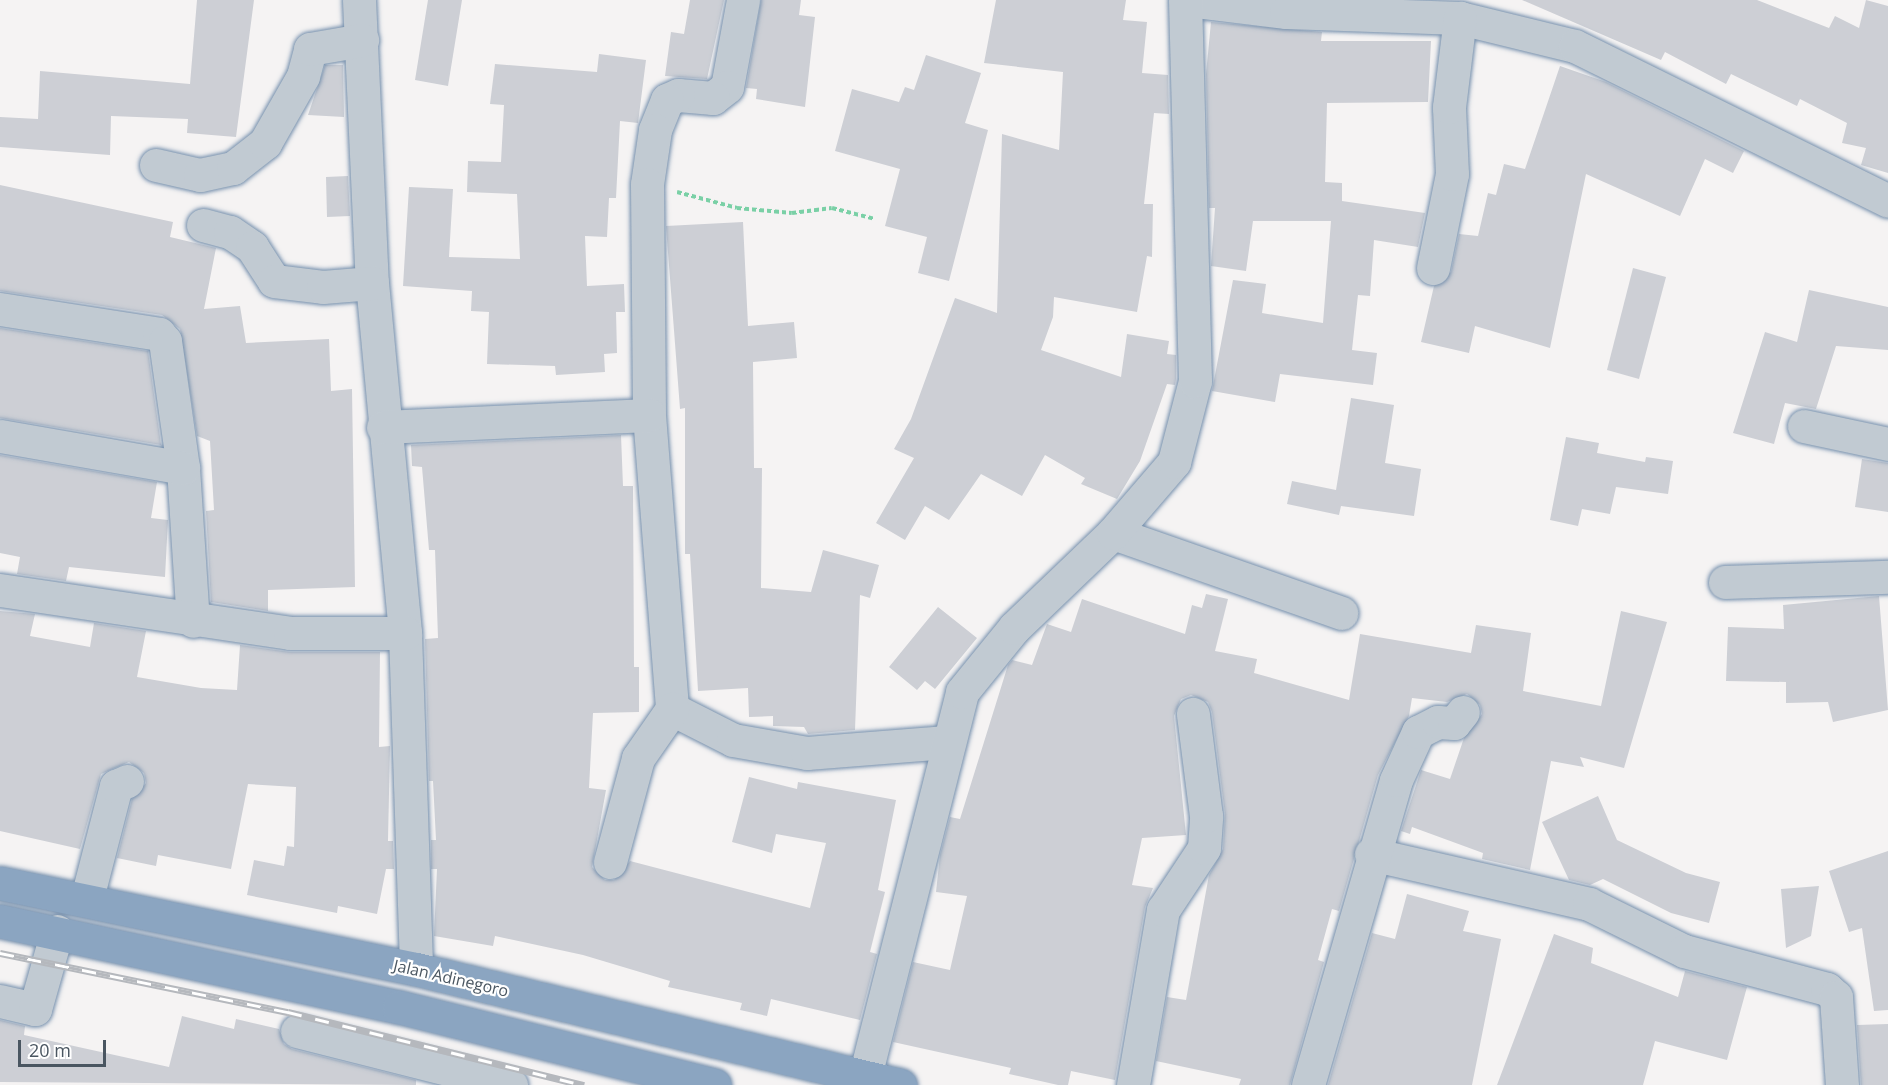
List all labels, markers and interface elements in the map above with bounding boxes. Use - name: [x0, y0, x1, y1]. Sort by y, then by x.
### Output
- street label: Jalan Adinegoro: [392, 955, 510, 1001]
- scale bar: [21, 1028, 110, 1066]
- text: 20 m: [29, 1038, 71, 1062]

